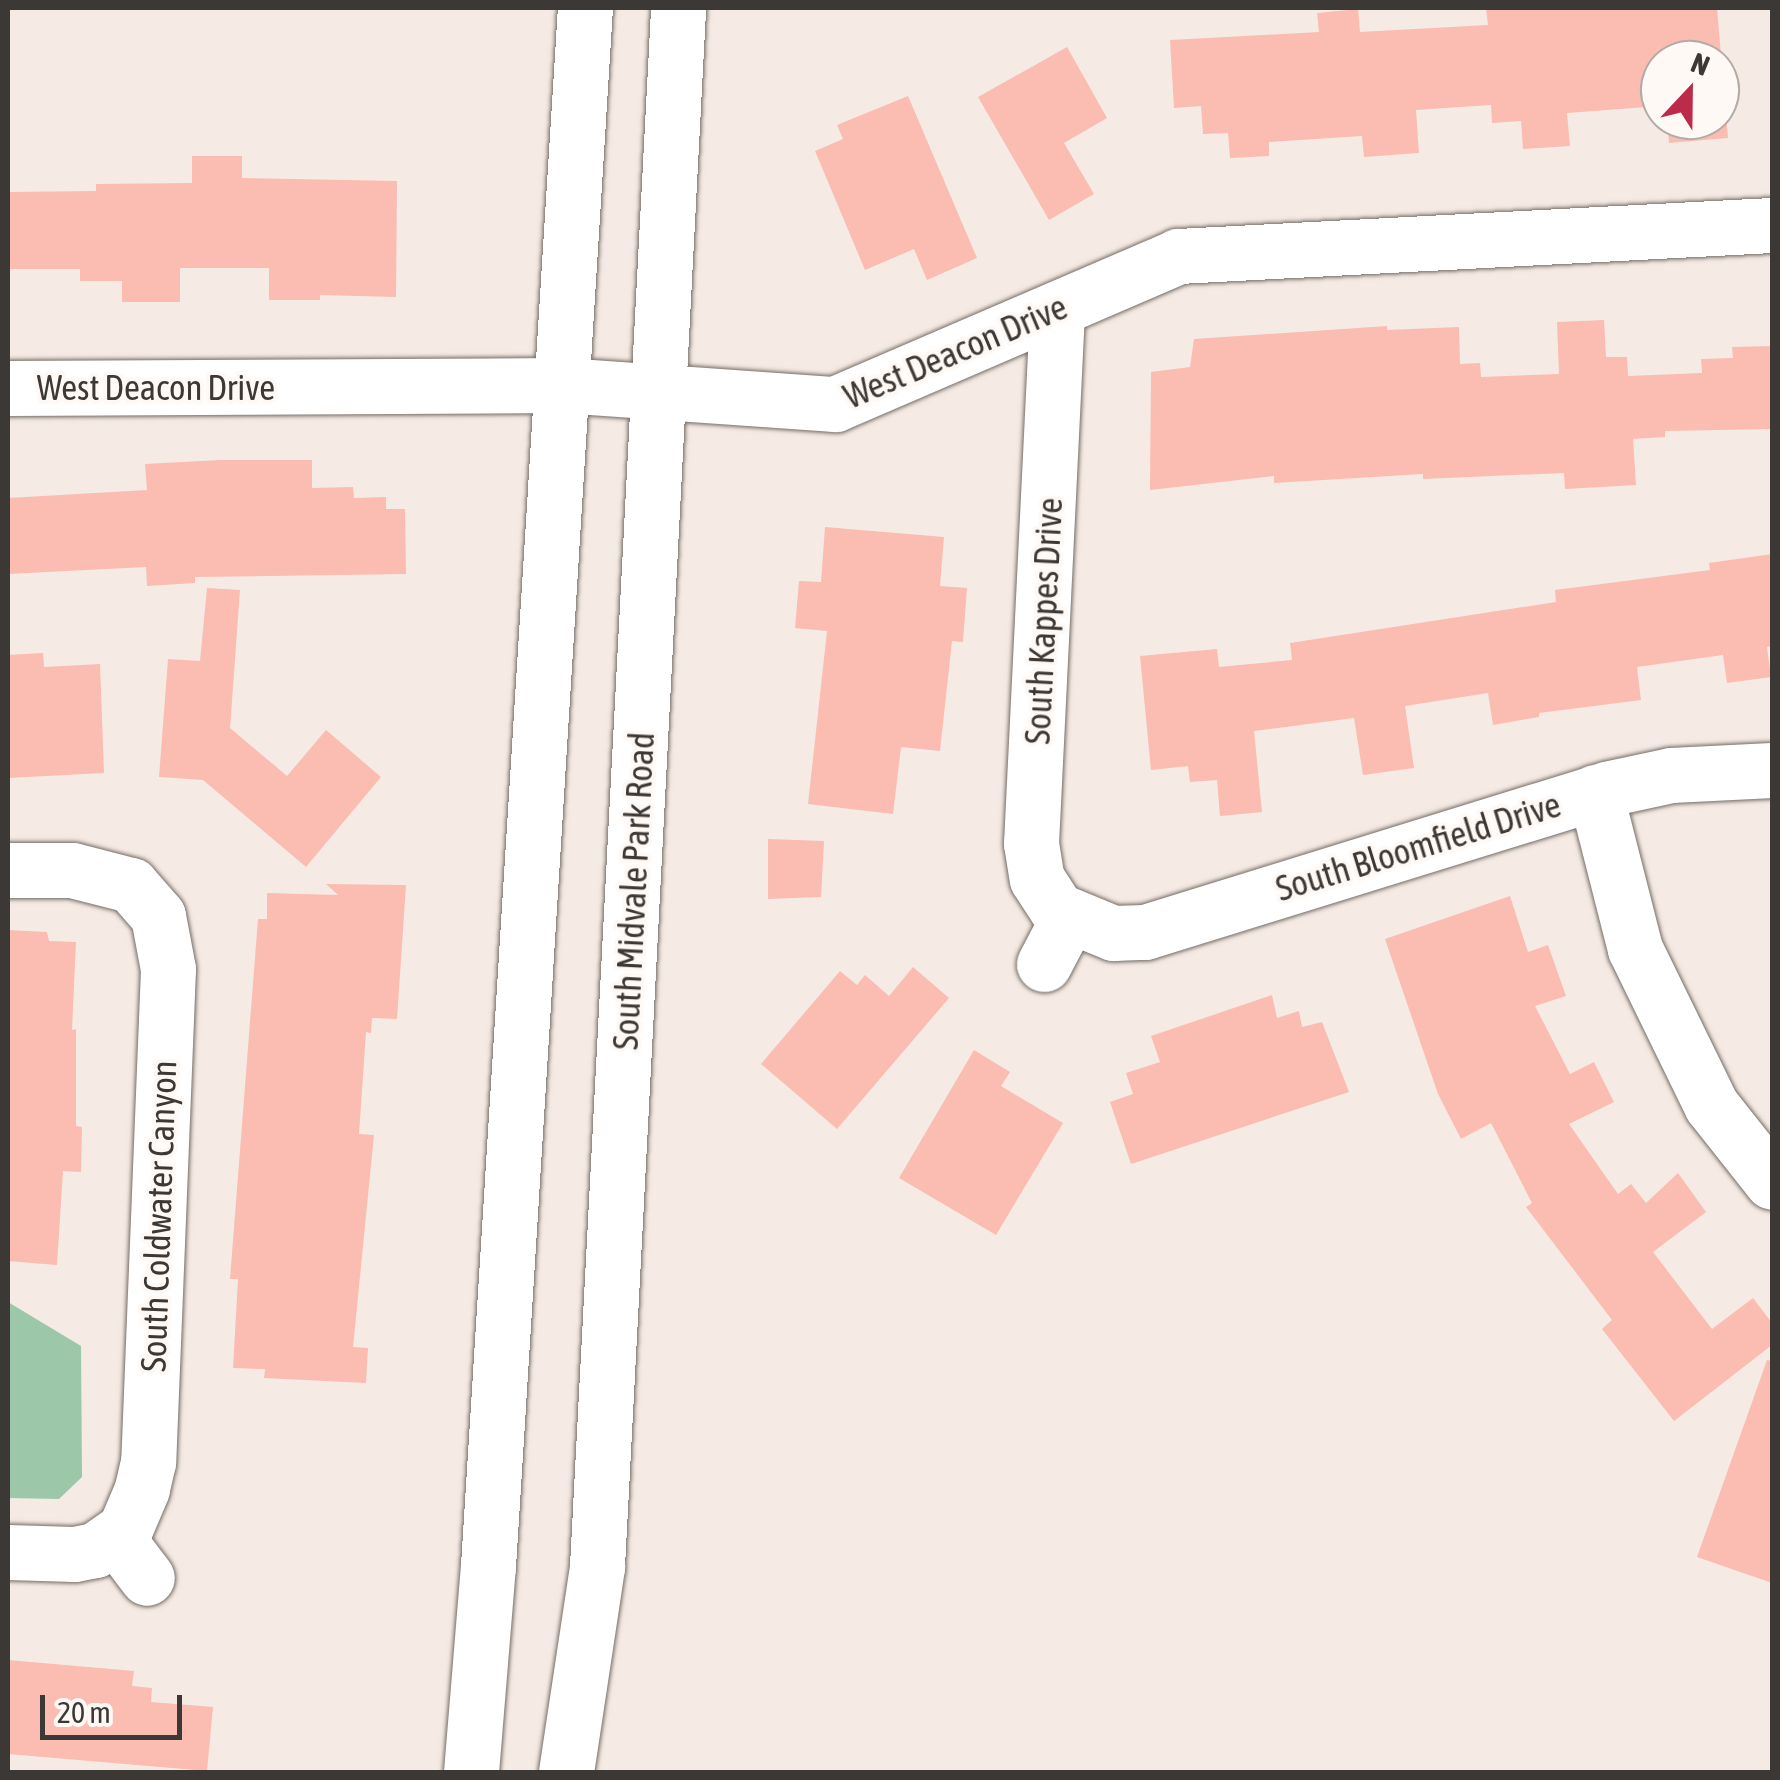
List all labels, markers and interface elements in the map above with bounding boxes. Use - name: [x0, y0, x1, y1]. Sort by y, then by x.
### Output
- north arrow: [1640, 40, 1740, 140]
- text: N: [1687, 46, 1714, 82]
- street label: West Deacon Drive: [837, 285, 1073, 417]
- street label: West Deacon Drive: [37, 366, 275, 408]
- street label: South Kappes Drive: [1016, 497, 1070, 745]
- street label: South Midvale Park Road: [604, 731, 662, 1051]
- street label: South Bloomfield Drive: [1271, 783, 1565, 909]
- street label: South Coldwater Canyon: [132, 1060, 184, 1372]
- scale bar: [45, 1675, 188, 1737]
- text: 20 m: [57, 1695, 111, 1729]

